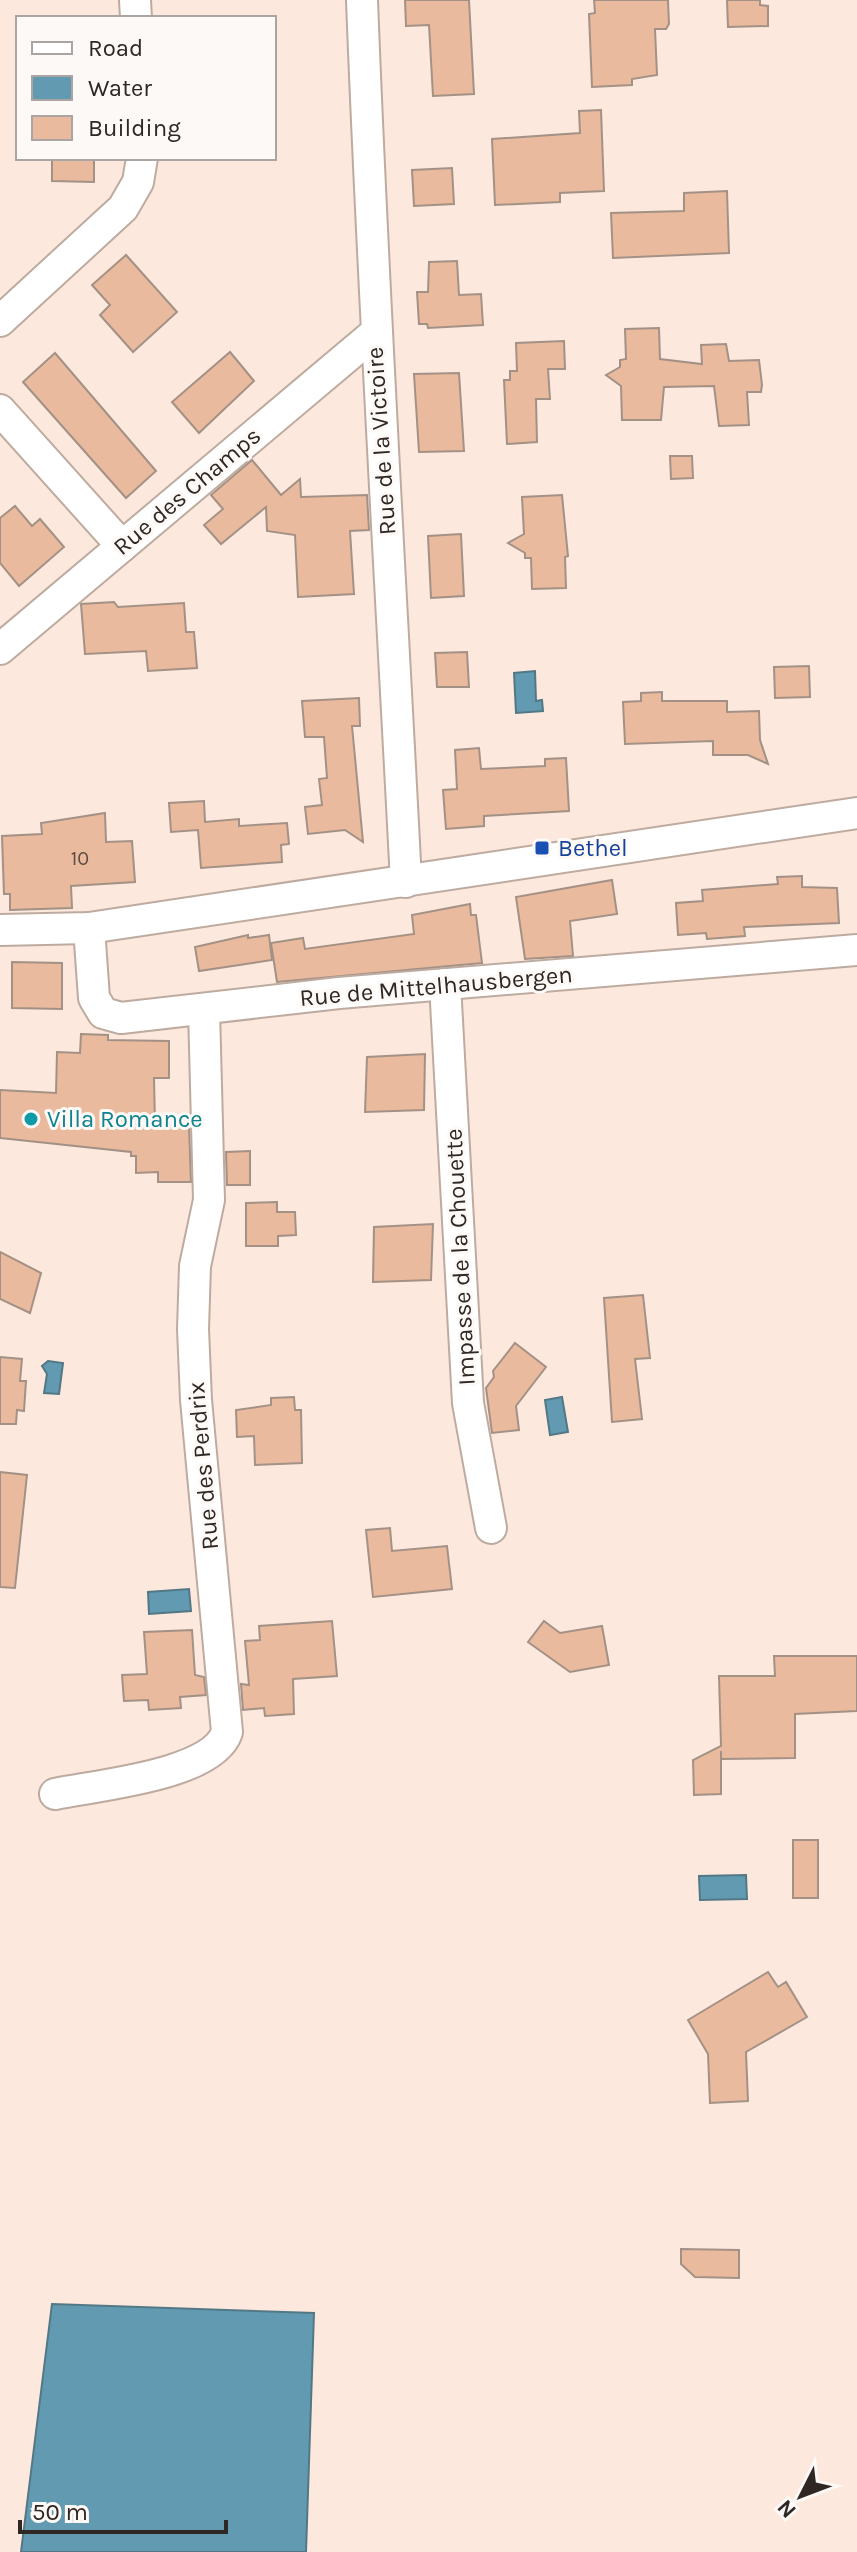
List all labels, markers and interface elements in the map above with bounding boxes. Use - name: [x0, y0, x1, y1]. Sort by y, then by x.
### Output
- legend: [16, 16, 276, 160]
- text: Road: [88, 34, 143, 62]
- text: Water: [88, 74, 152, 102]
- text: Building: [88, 114, 181, 142]
- street label: Rue de la Victoire: [360, 346, 402, 536]
- street label: Rue des Champs: [108, 421, 266, 561]
- place label: Bethel: [558, 834, 628, 862]
- marker: Bethel: [533, 839, 551, 857]
- house number: 10: [71, 847, 89, 870]
- street label: Rue de Mittelhausbergen: [298, 960, 574, 1012]
- place label: Villa Romance: [47, 1105, 203, 1133]
- marker: Villa Romance: [22, 1110, 40, 1128]
- street label: Impasse de la Chouette: [439, 1128, 481, 1386]
- street label: Rue des Perdrix: [182, 1381, 224, 1551]
- north arrow: [761, 2456, 841, 2536]
- scale bar: [20, 2484, 226, 2534]
- text: N: [772, 2494, 802, 2523]
- text: 50 m: [32, 2498, 88, 2526]

